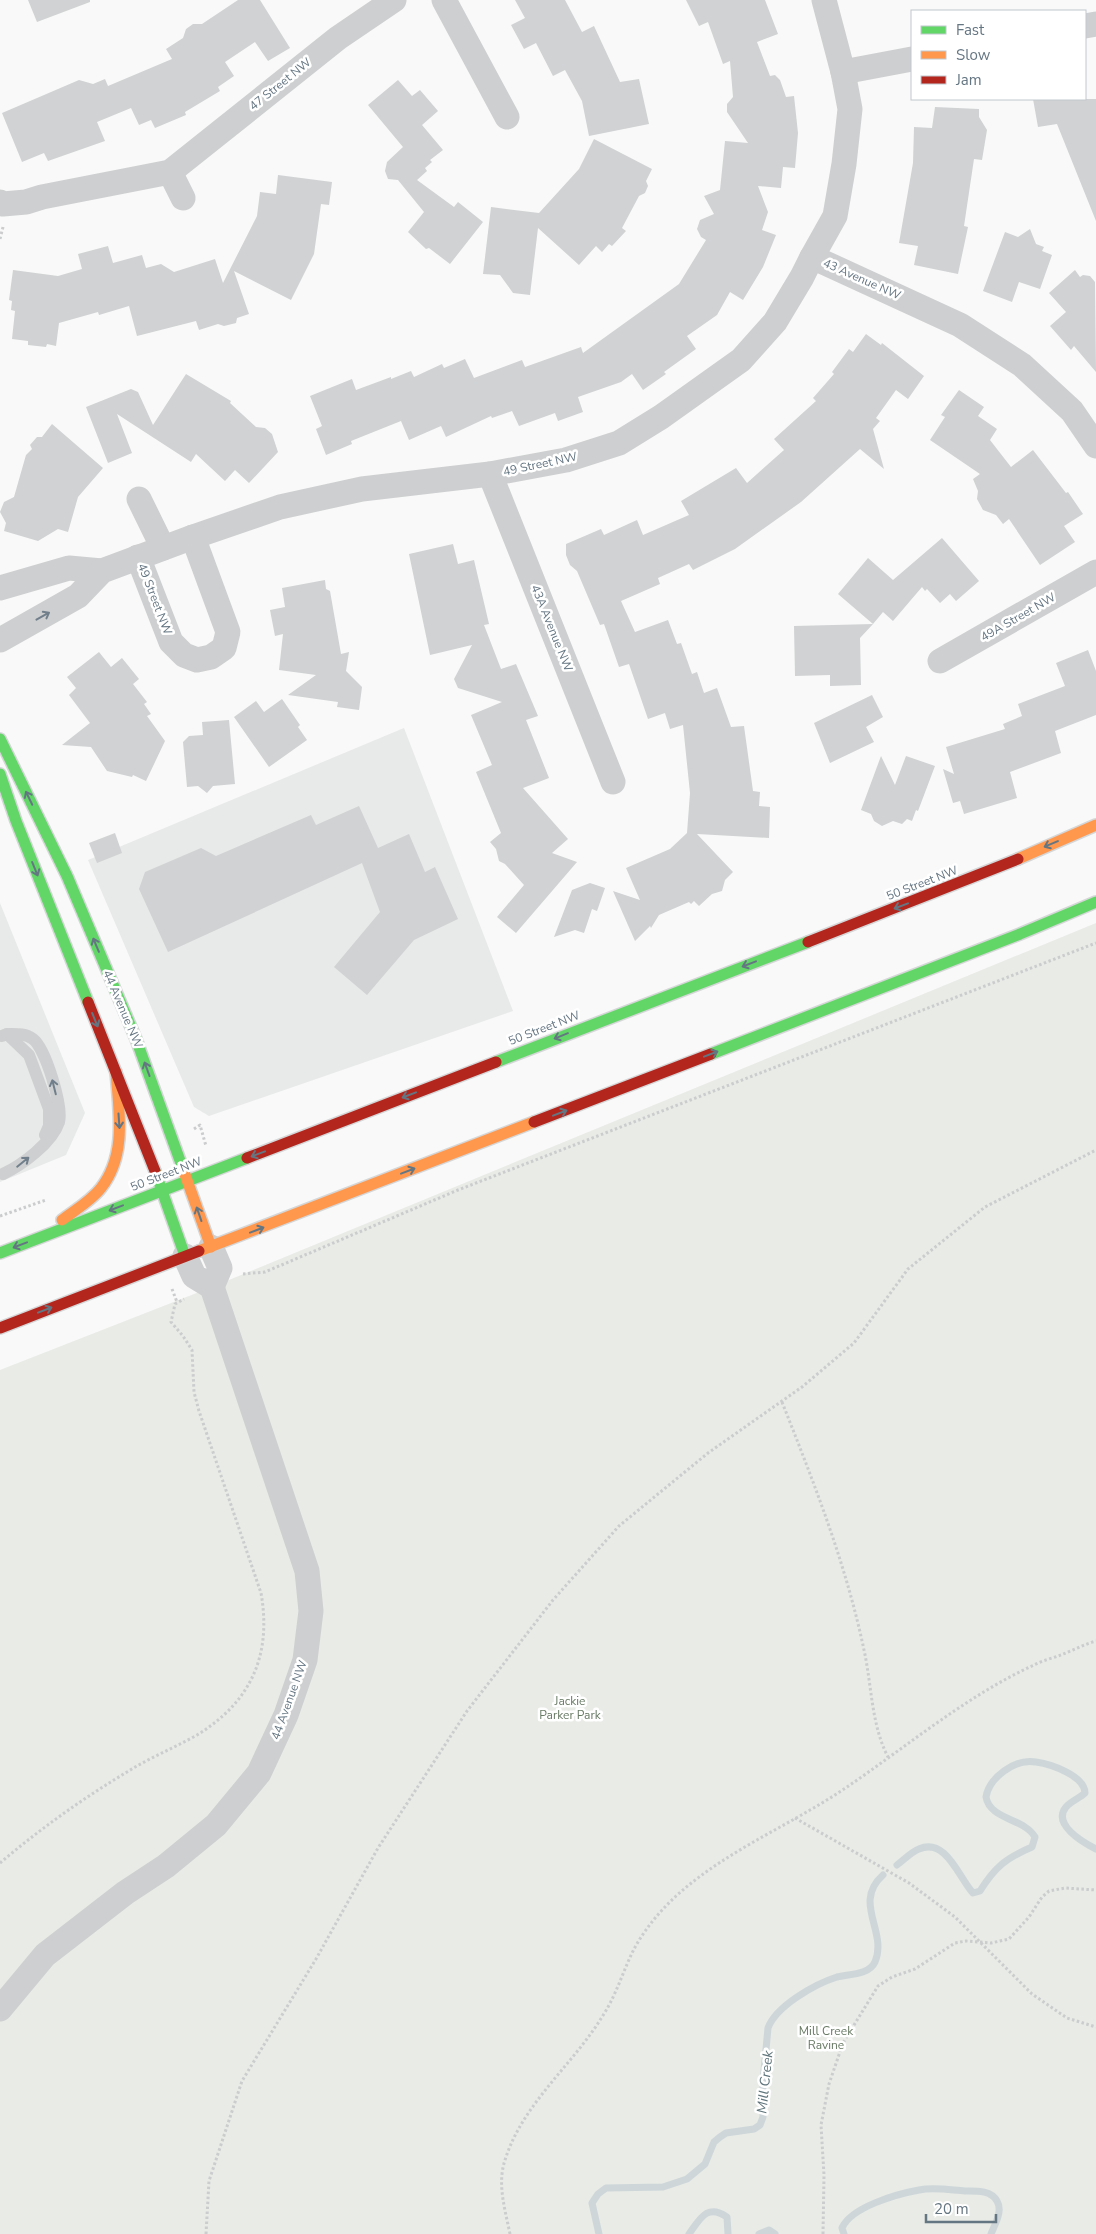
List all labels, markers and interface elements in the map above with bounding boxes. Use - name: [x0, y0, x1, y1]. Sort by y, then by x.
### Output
- legend: [911, 10, 1086, 100]
- text: Fast: [956, 20, 985, 40]
- text: Slow: [956, 45, 991, 65]
- street label: 47 Street NW: [246, 54, 314, 114]
- text: Jam: [955, 70, 982, 90]
- street label: 43 Avenue NW: [821, 255, 903, 303]
- street label: 49 Street NW: [501, 448, 579, 480]
- street label: 49 Street NW: [134, 561, 176, 637]
- street label: 43A Avenue NW: [527, 582, 577, 674]
- street label: 49A Street NW: [978, 589, 1058, 645]
- one-way arrow: [35, 611, 50, 621]
- one-way arrow: [23, 791, 33, 806]
- one-way arrow: [1044, 840, 1059, 850]
- one-way arrow: [31, 861, 40, 876]
- street label: 50 Street NW: [884, 862, 960, 904]
- one-way arrow: [894, 901, 909, 911]
- one-way arrow: [91, 938, 100, 953]
- one-way arrow: [742, 960, 757, 969]
- street label: 44 Avenue NW: [99, 967, 147, 1051]
- street label: 50 Street NW: [506, 1007, 582, 1049]
- one-way arrow: [91, 1012, 100, 1027]
- one-way arrow: [554, 1032, 569, 1042]
- one-way arrow: [703, 1049, 718, 1058]
- one-way arrow: [142, 1061, 151, 1077]
- one-way arrow: [49, 1079, 59, 1095]
- one-way arrow: [402, 1091, 418, 1100]
- one-way arrow: [551, 1108, 567, 1117]
- one-way arrow: [115, 1113, 124, 1129]
- one-way arrow: [251, 1149, 266, 1159]
- street label: 50 Street NW: [128, 1153, 204, 1195]
- one-way arrow: [16, 1156, 29, 1167]
- one-way arrow: [400, 1166, 415, 1176]
- one-way arrow: [109, 1204, 124, 1213]
- one-way arrow: [194, 1206, 203, 1222]
- one-way arrow: [248, 1225, 264, 1234]
- one-way arrow: [13, 1241, 28, 1250]
- one-way arrow: [38, 1305, 53, 1314]
- street label: 44 Avenue NW: [267, 1658, 311, 1742]
- park label: Jackie Parker Park: [539, 1693, 602, 1723]
- park label: Mill Creek Ravine: [799, 2023, 854, 2053]
- water label: Mill Creek: [752, 2049, 778, 2114]
- scale bar: [926, 2192, 996, 2224]
- text: 20 m: [934, 2199, 969, 2219]

